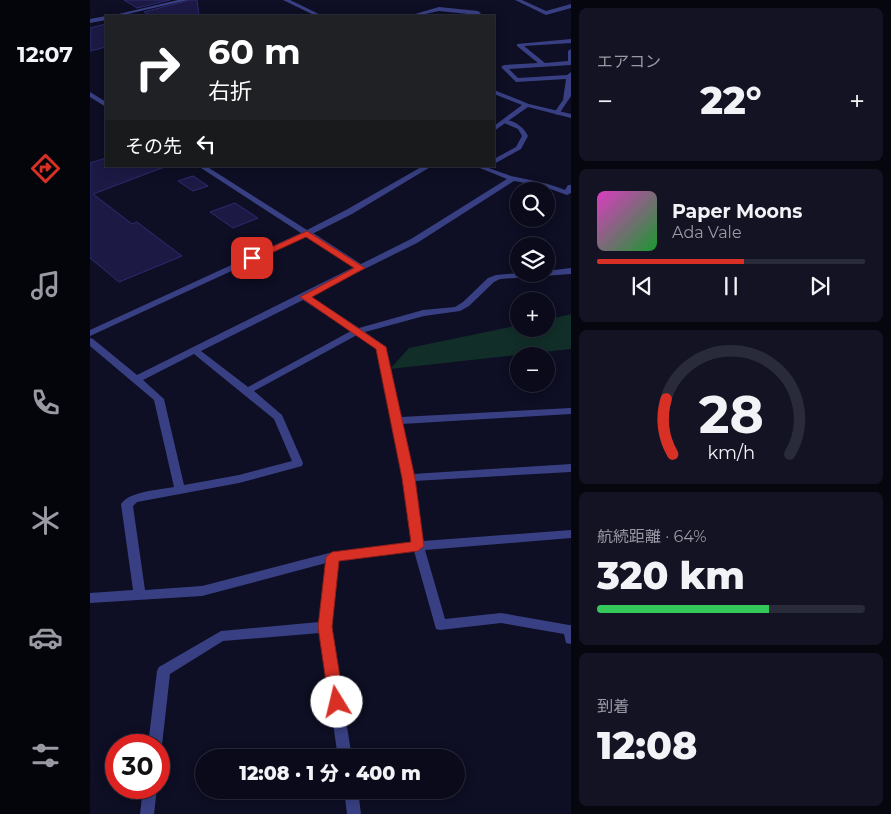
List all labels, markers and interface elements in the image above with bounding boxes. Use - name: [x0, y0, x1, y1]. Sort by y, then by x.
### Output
- text: 60 m: [208, 30, 301, 73]
- icon: right: [125, 35, 190, 100]
- text: 12:07: [17, 41, 73, 68]
- text: エアコン: [597, 52, 661, 71]
- text: 22°: [700, 77, 762, 124]
- text: 右折: [208, 78, 252, 105]
- text: −: [597, 84, 613, 118]
- text: +: [849, 84, 865, 118]
- icon: left: [192, 130, 220, 158]
- text: その先: [125, 135, 182, 158]
- icon: directions: [28, 151, 63, 186]
- map controls: [510, 182, 555, 392]
- button: search: [510, 182, 555, 227]
- text: Paper Moons: [672, 200, 802, 223]
- text: Ada Vale: [672, 223, 742, 242]
- pin: [231, 237, 273, 279]
- button: layers: [510, 237, 555, 282]
- icon: arrive: [238, 244, 266, 272]
- icon: music: [28, 268, 63, 303]
- icon: previous: [628, 272, 656, 300]
- icon: pause: [717, 272, 745, 300]
- icon: next: [806, 272, 834, 300]
- button: +: [510, 292, 555, 337]
- button: −: [510, 347, 555, 392]
- text: 28: [698, 383, 764, 446]
- icon: phone: [28, 385, 63, 420]
- text: km/h: [707, 442, 755, 463]
- icon: climate: [28, 503, 63, 538]
- text: 航続距離 · 64%: [597, 527, 707, 546]
- text: 320 km: [597, 552, 745, 599]
- icon: car: [28, 620, 63, 655]
- position arrow: [310, 675, 362, 727]
- text: 到着: [597, 697, 629, 716]
- text: 12:08: [597, 722, 697, 769]
- speed limit sign: 30: [105, 734, 170, 799]
- icon: filters: [28, 738, 63, 773]
- text: 12:08 · 1 分 · 400 m: [239, 762, 421, 785]

